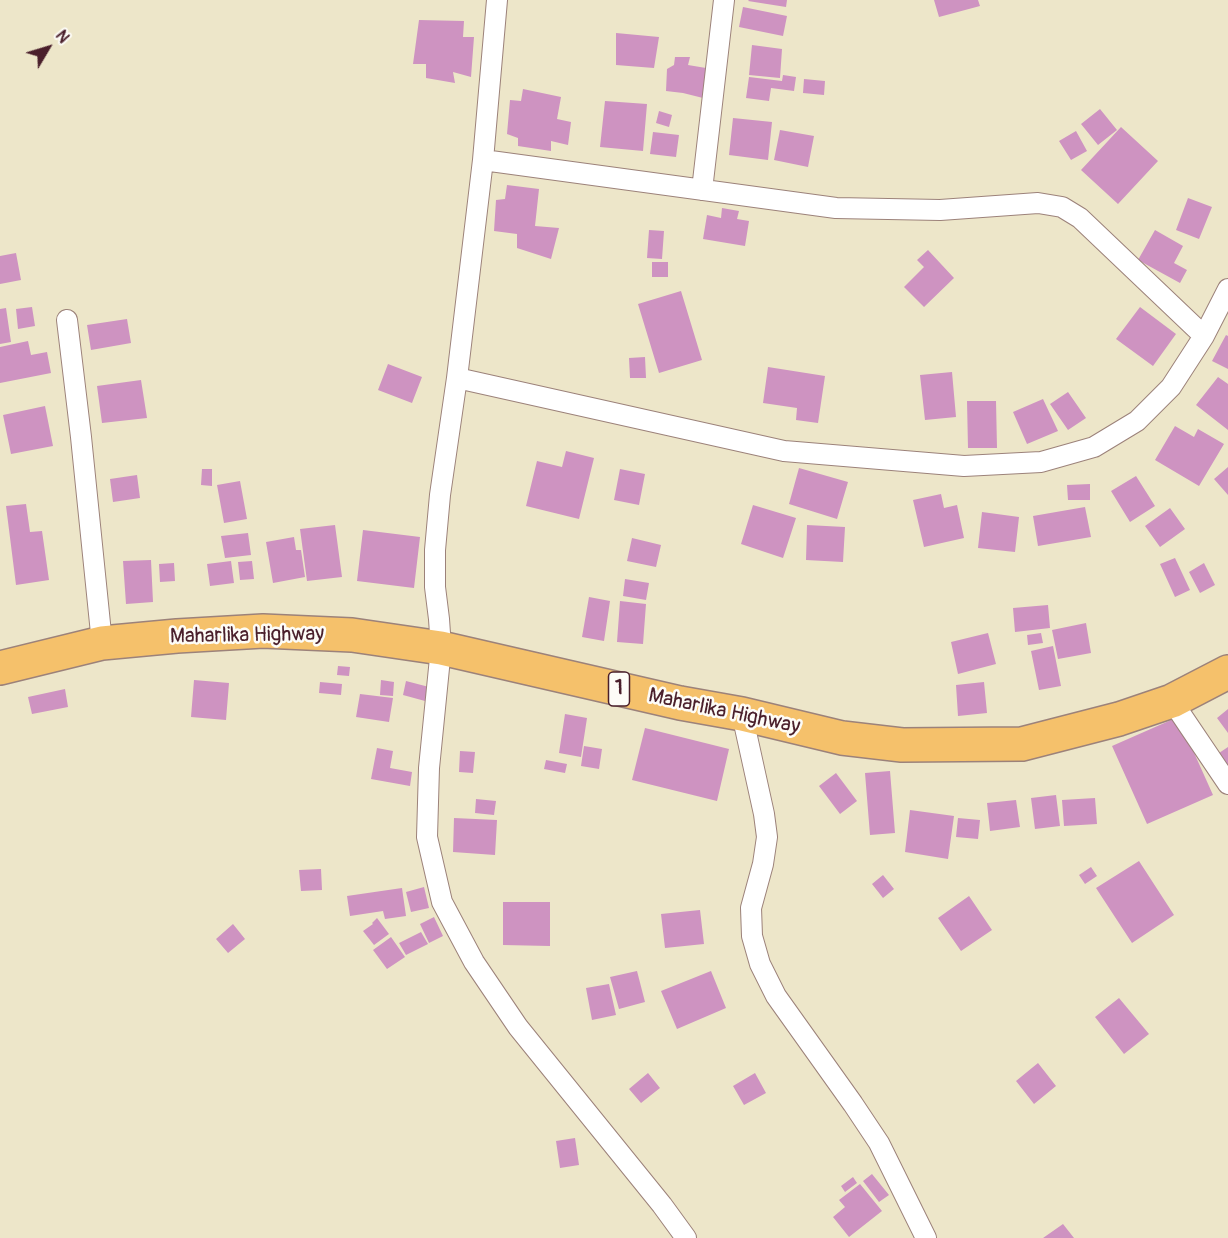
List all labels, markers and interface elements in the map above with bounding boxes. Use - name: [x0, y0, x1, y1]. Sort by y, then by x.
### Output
- north arrow: [18, 18, 78, 78]
- text: N: [51, 26, 73, 47]
- street label: Maharlika Highway: [170, 622, 324, 650]
- road number: 1: [608, 672, 630, 706]
- street label: Maharlika Highway: [646, 684, 802, 740]

